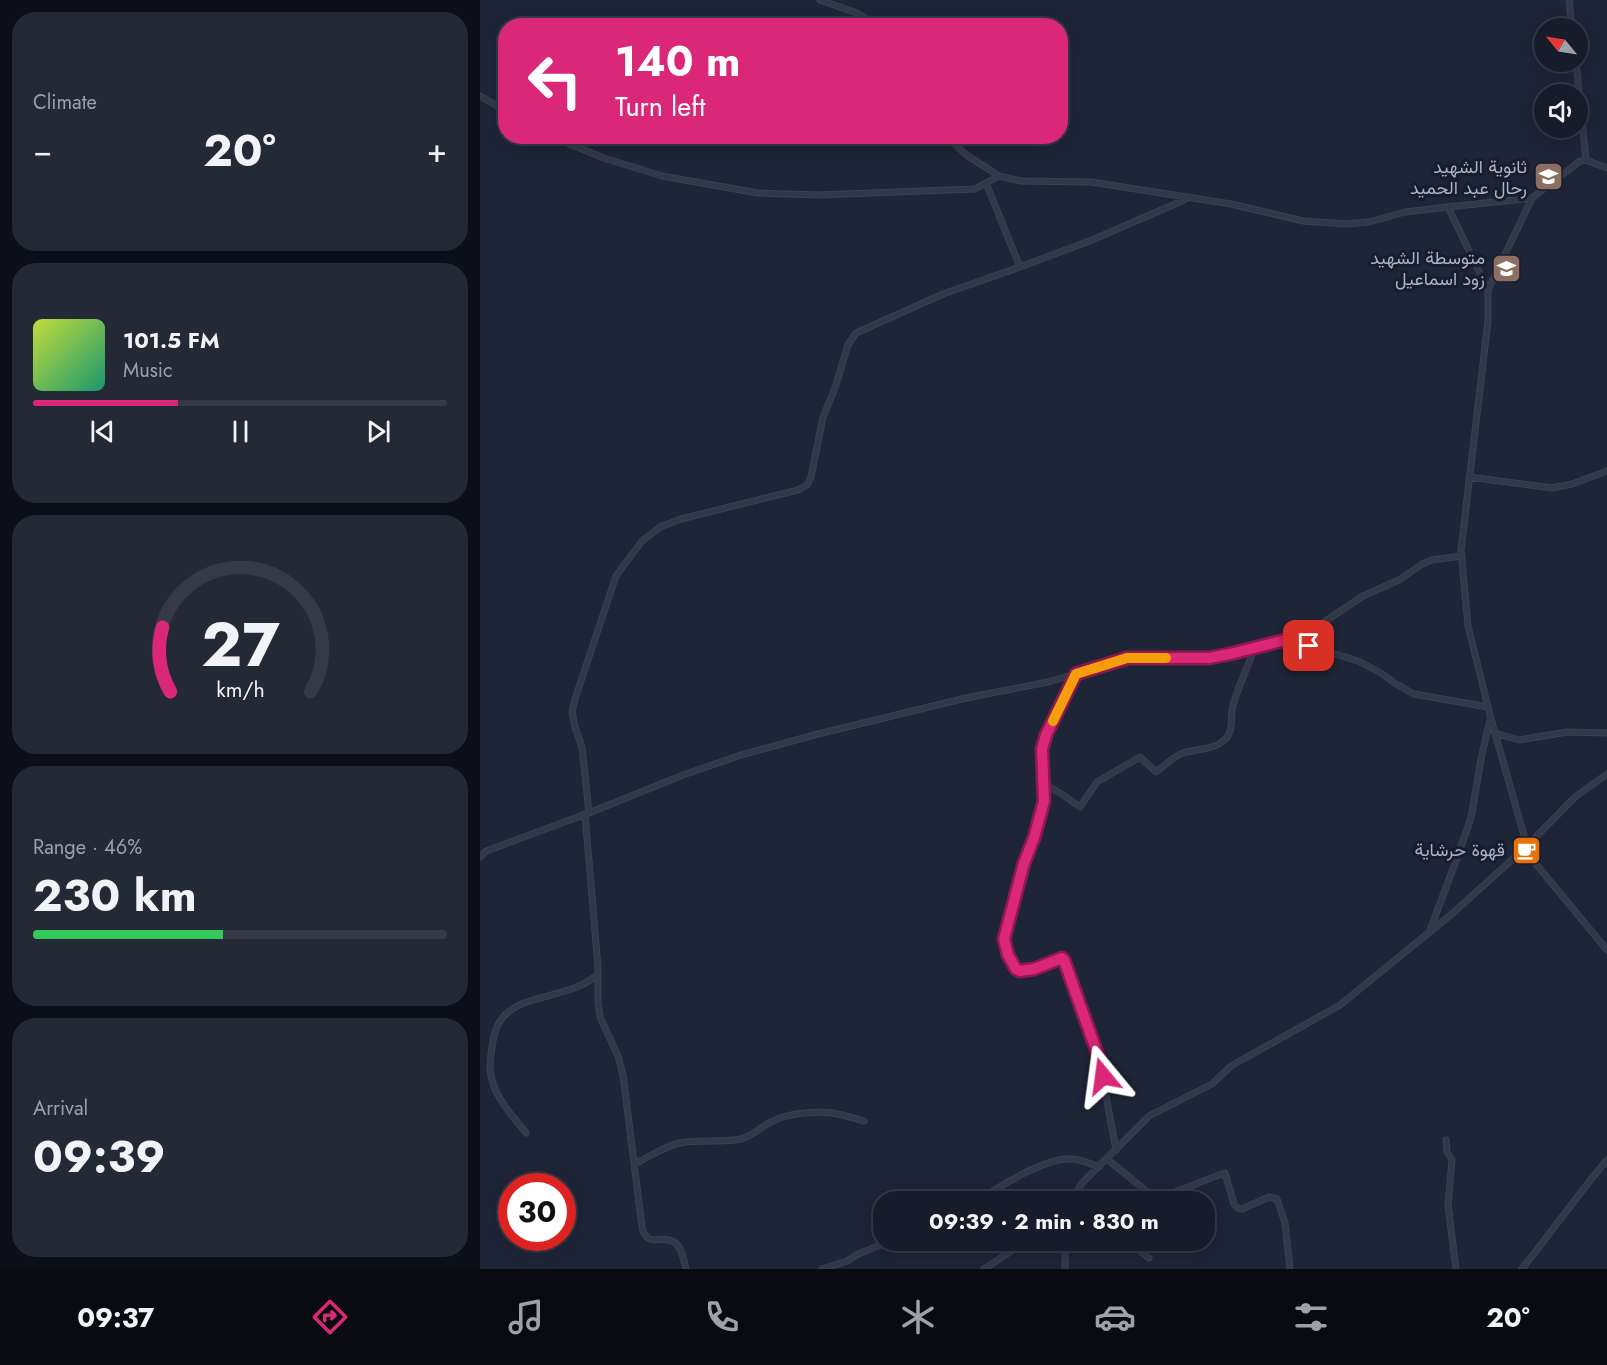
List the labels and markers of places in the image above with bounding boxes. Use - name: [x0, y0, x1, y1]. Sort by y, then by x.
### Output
- place label: ثانوية الشهيد رحال عبد الحميد: [1410, 154, 1527, 201]
- school or university icon: ثانوية الشهيد رحال عبد الحميد: [1532, 161, 1564, 193]
- place label: متوسطة الشهيد زود اسماعيل: [1370, 245, 1485, 292]
- school or university icon: متوسطة الشهيد زود اسماعيل: [1490, 252, 1522, 284]
- pin: [1283, 620, 1334, 671]
- cafe icon: قهوة حرشاية: [1510, 834, 1542, 866]
- place label: قهوة حرشاية: [1415, 837, 1505, 863]

